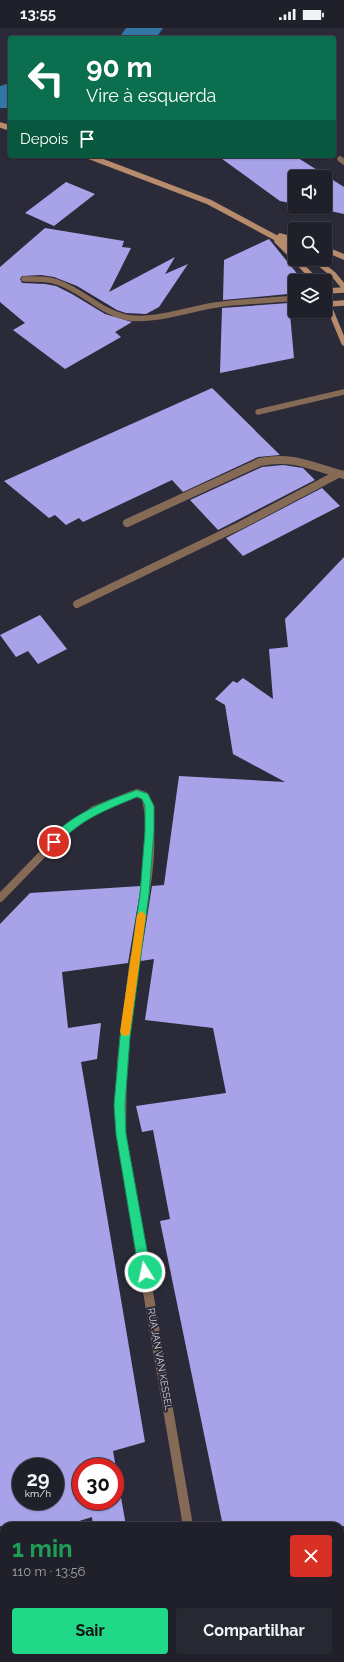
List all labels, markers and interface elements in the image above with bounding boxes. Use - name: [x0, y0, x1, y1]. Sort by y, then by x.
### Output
- text: 13:55: [20, 5, 56, 23]
- text: 90 m: [86, 51, 152, 84]
- icon: left: [20, 52, 72, 104]
- text: Vire à esquerda: [86, 85, 216, 106]
- icon: arrive: [76, 128, 98, 150]
- text: Depois: [20, 130, 68, 148]
- map controls: [288, 170, 332, 318]
- button: sound: [288, 170, 332, 214]
- button: search: [288, 222, 332, 266]
- button: layers: [288, 274, 332, 318]
- pin: [37, 825, 71, 859]
- icon: arrive: [43, 831, 65, 853]
- position arrow: [124, 1251, 166, 1293]
- street label: RUA JAN VAN KESSEL: [146, 1307, 174, 1411]
- speed limit sign: 30: [72, 1458, 124, 1510]
- text: 29: [26, 1467, 50, 1491]
- text: km/h: [25, 1488, 51, 1499]
- text: 1 min: [12, 1534, 73, 1563]
- button: close: [290, 1535, 332, 1577]
- text: 110 m · 13:56: [12, 1564, 85, 1579]
- button: Sair: [12, 1608, 168, 1654]
- button: Compartilhar: [176, 1608, 332, 1654]

